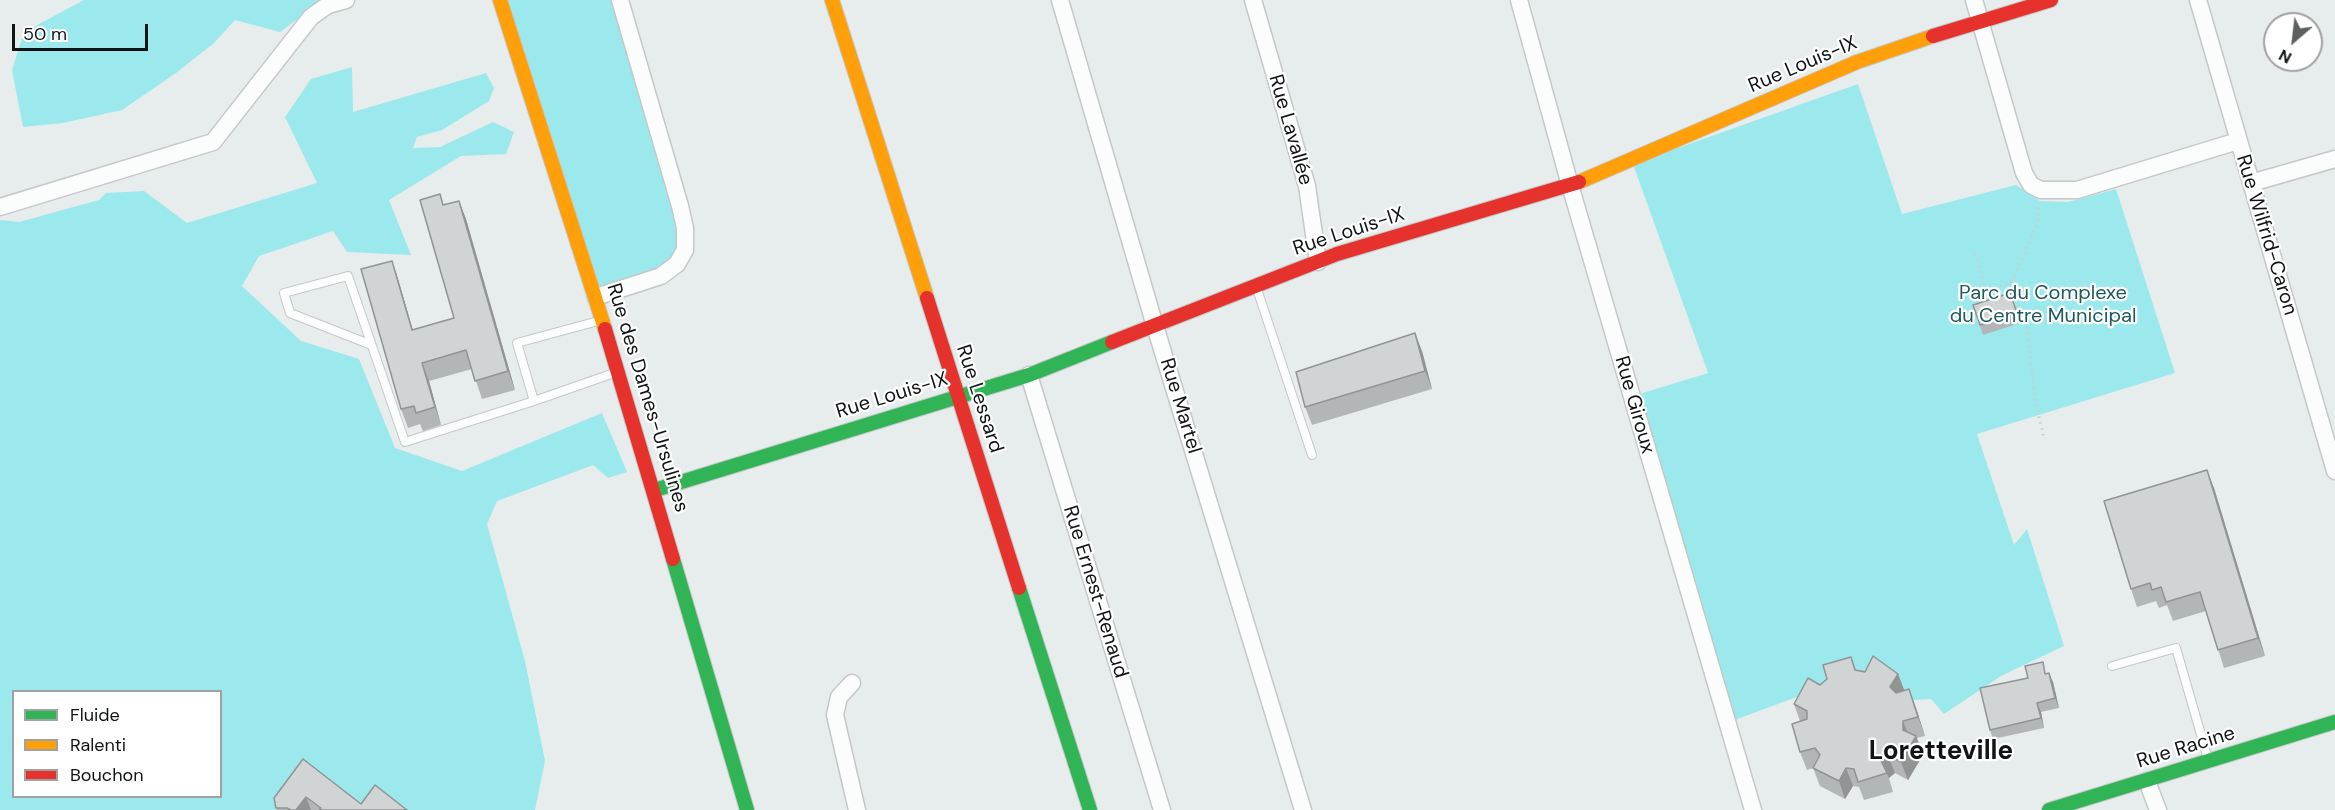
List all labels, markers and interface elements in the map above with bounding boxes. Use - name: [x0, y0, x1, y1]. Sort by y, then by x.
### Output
- scale bar: [15, 12, 152, 50]
- north arrow: [2263, 12, 2323, 72]
- text: 50 m: [23, 22, 67, 46]
- street label: Rue Louis-IX: [1745, 31, 1861, 99]
- text: N: [2275, 45, 2295, 69]
- street label: Rue Lavallée: [1263, 72, 1317, 188]
- street label: Rue Wilfrid-Caron: [2230, 152, 2302, 318]
- street label: Rue Louis-IX: [1290, 203, 1408, 261]
- street label: Rue des Dames-Ursulines: [601, 281, 693, 515]
- park label: Parc du Complexe du Centre Municipal: [1950, 282, 2136, 329]
- street label: Rue Lessard: [950, 342, 1008, 456]
- street label: Rue Giroux: [1609, 354, 1659, 456]
- street label: Rue Martel: [1154, 355, 1206, 457]
- street label: Rue Louis-IX: [833, 368, 951, 424]
- street label: Rue Ernest-Renaud: [1057, 503, 1133, 681]
- legend: [12, 690, 222, 798]
- text: Fluide: [70, 703, 120, 727]
- street label: Rue Racine: [2134, 722, 2238, 774]
- text: Ralenti: [70, 733, 126, 757]
- district label: Loretteville: [1869, 736, 2013, 768]
- text: Bouchon: [70, 763, 144, 787]

